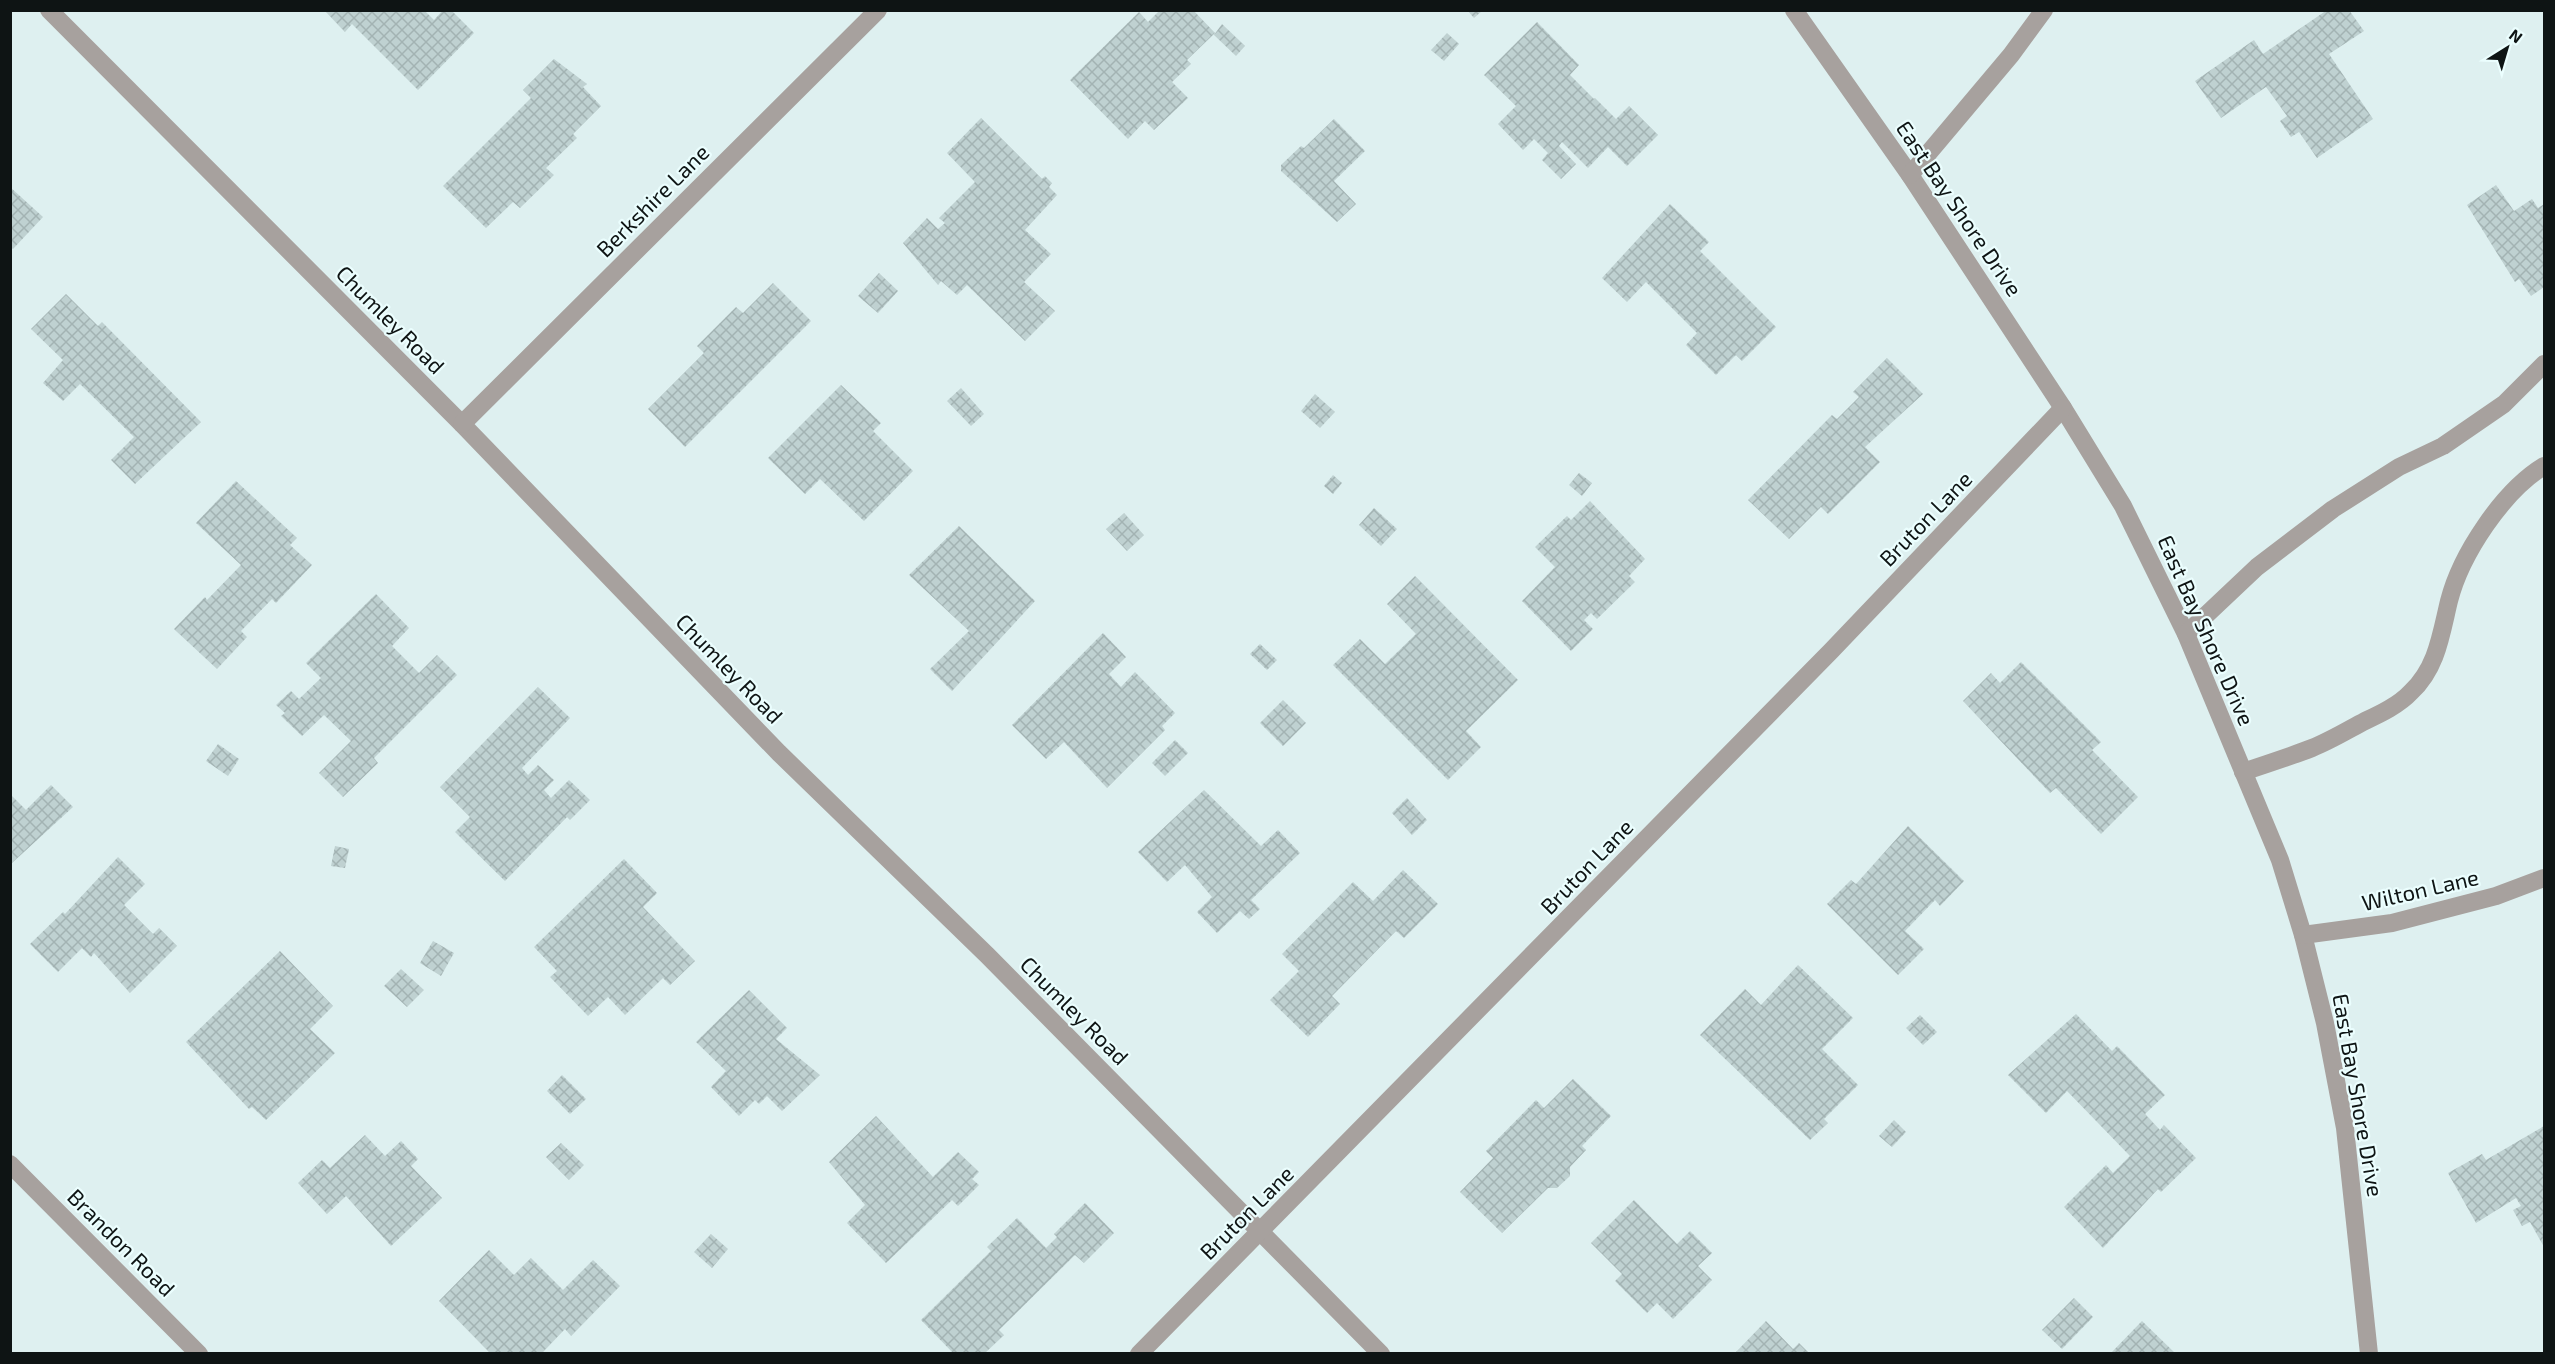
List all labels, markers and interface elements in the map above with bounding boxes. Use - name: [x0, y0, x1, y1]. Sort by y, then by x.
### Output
- north arrow: [2477, 18, 2537, 78]
- text: N: [2506, 25, 2527, 47]
- street label: East Bay Shore Drive: [1892, 115, 2028, 301]
- street label: Berkshire Lane: [590, 138, 714, 262]
- street label: Chumley Road: [332, 260, 450, 378]
- street label: Bruton Lane: [1873, 465, 1977, 571]
- street label: East Bay Shore Drive: [2153, 531, 2261, 729]
- street label: Chumley Road: [671, 608, 789, 728]
- street label: Bruton Lane: [1534, 813, 1638, 919]
- street label: Wilton Lane: [2359, 863, 2481, 915]
- street label: Chumley Road: [1016, 951, 1134, 1069]
- street label: East Bay Shore Drive: [2328, 991, 2390, 1199]
- street label: Bruton Lane: [1194, 1160, 1298, 1264]
- street label: Brandon Road: [63, 1183, 181, 1301]

